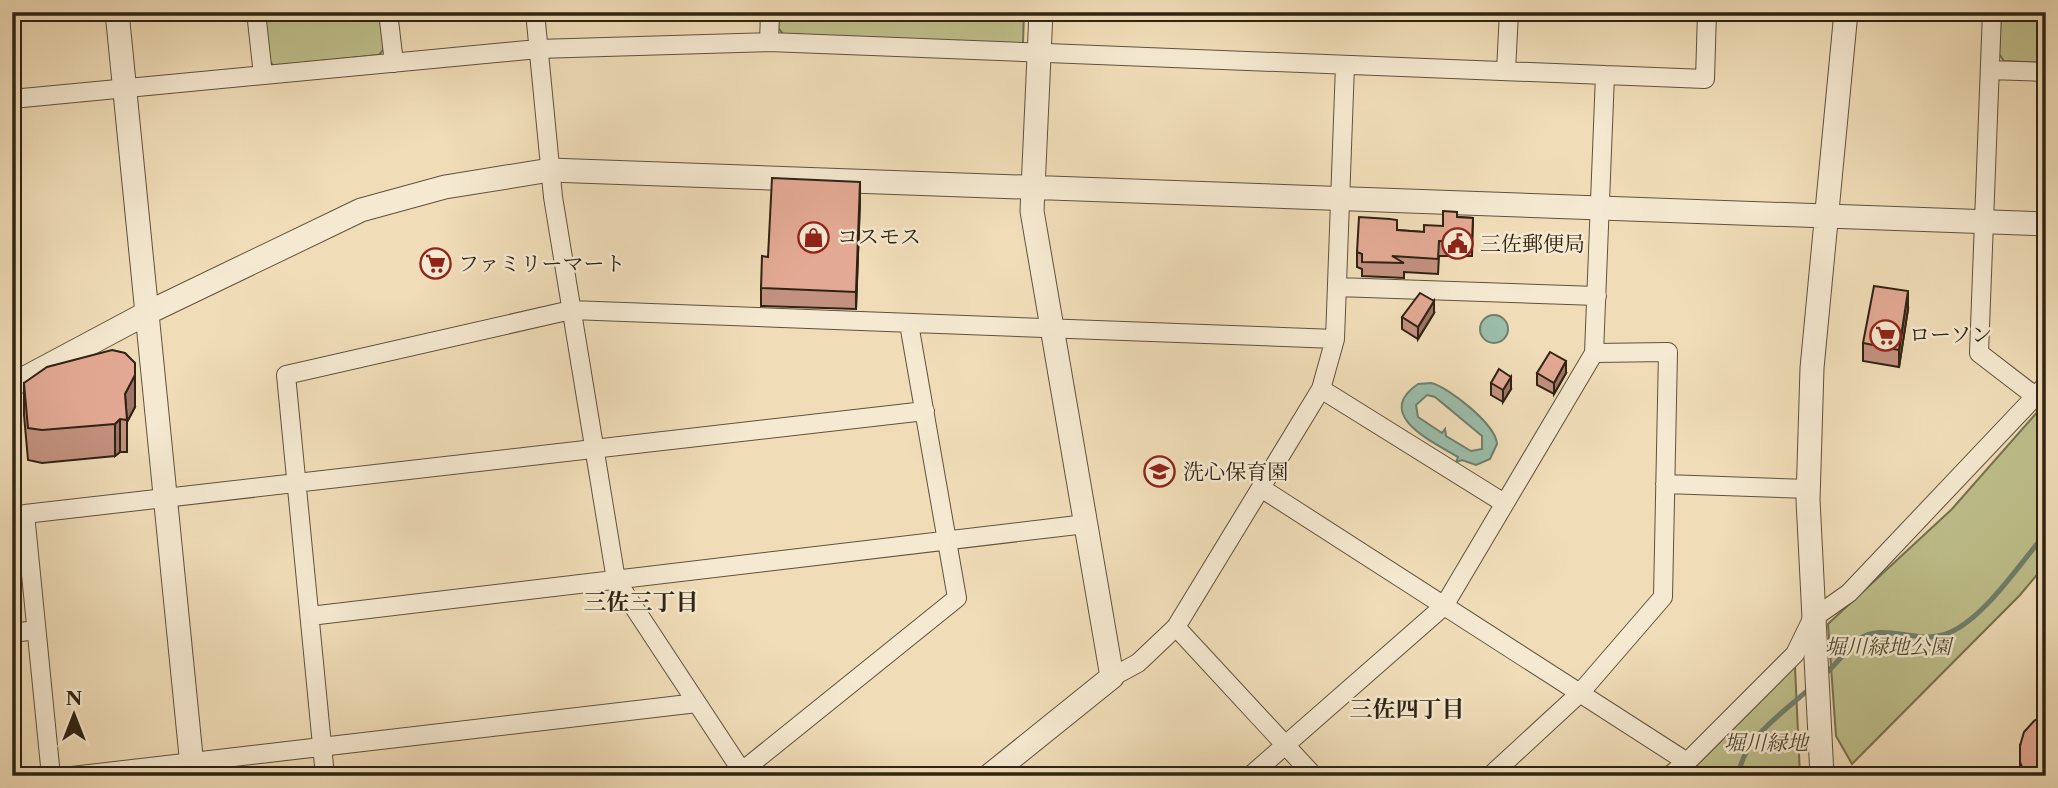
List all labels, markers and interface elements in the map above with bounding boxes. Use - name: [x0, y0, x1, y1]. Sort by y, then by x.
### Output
- shop icon: コスモス: [797, 220, 831, 254]
- place label: コスモス: [837, 224, 921, 249]
- public building icon: 三佐郵便局: [1440, 227, 1474, 261]
- place label: 三佐郵便局: [1480, 231, 1585, 256]
- supermarket icon: ファミリーマート: [418, 247, 452, 281]
- place label: ファミリーマート: [458, 251, 626, 276]
- supermarket icon: ローソン: [1869, 318, 1903, 352]
- place label: ローソン: [1909, 322, 1992, 347]
- school or university icon: 洗心保育園: [1143, 455, 1177, 489]
- place label: 洗心保育園: [1183, 459, 1288, 484]
- district label: 三佐三丁目: [584, 588, 699, 616]
- park label: 堀川緑地公園: [1825, 634, 1954, 659]
- north arrow: [38, 680, 108, 750]
- text: N: [66, 687, 82, 710]
- district label: 三佐四丁目: [1350, 695, 1465, 723]
- park label: 堀川緑地: [1724, 730, 1810, 755]

